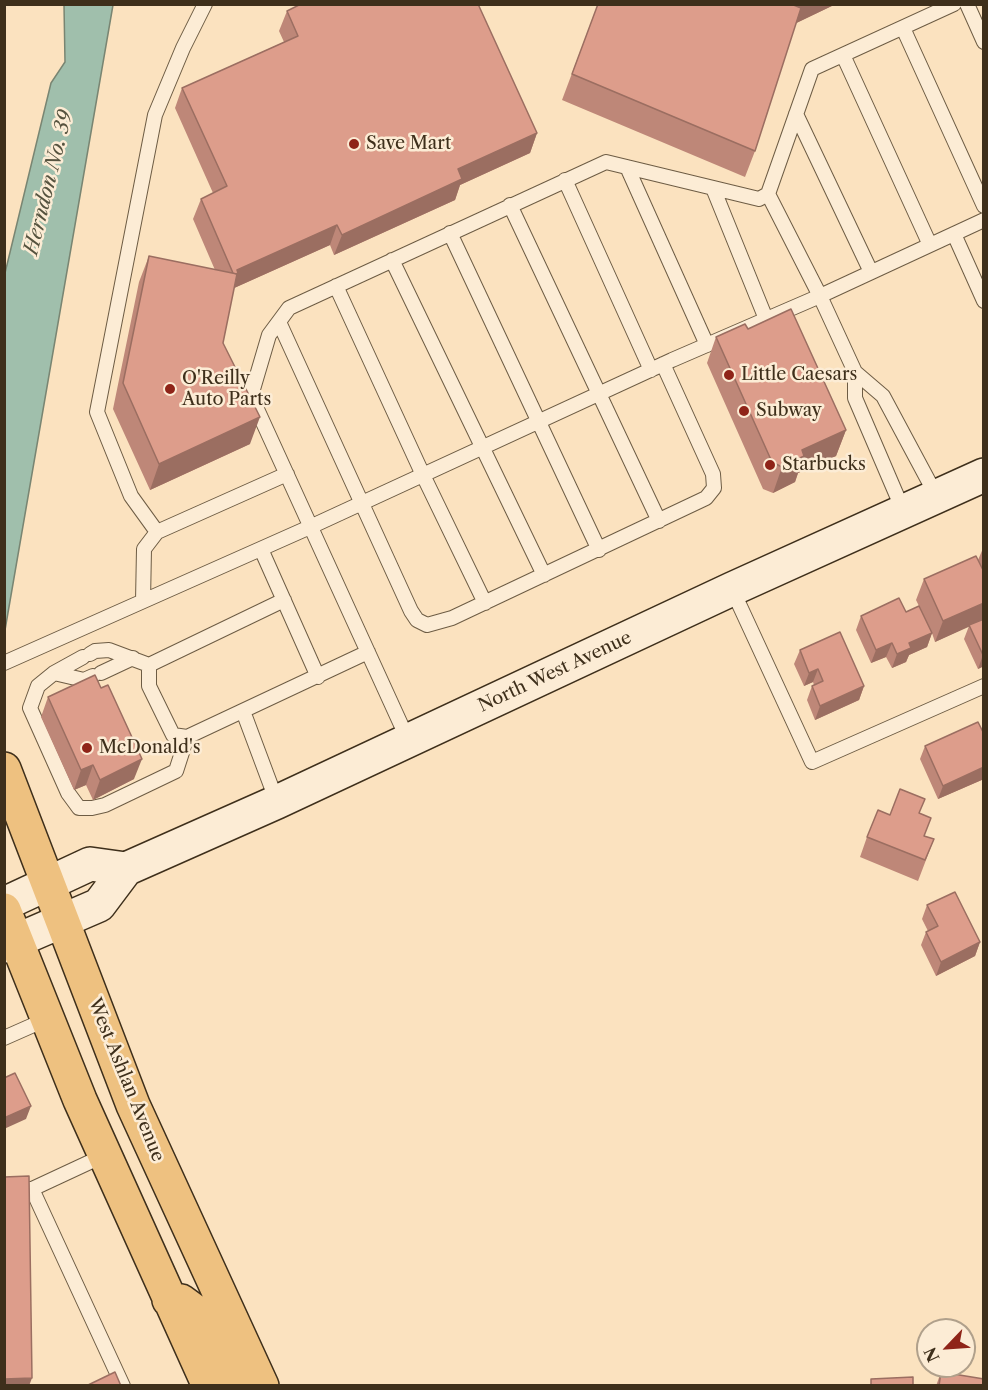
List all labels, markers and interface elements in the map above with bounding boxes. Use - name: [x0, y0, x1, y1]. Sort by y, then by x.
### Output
- water label: Herndon No. 39: [19, 108, 79, 258]
- place label: Save Mart: [366, 133, 451, 155]
- marker: Save Mart: [347, 137, 361, 151]
- place label: Little Caesars: [741, 364, 857, 386]
- place label: O'Reilly Auto Parts: [182, 368, 271, 410]
- marker: Little Caesars: [722, 368, 736, 382]
- marker: O'Reilly Auto Parts: [163, 382, 177, 396]
- place label: Subway: [756, 400, 822, 422]
- marker: Subway: [737, 404, 751, 418]
- place label: Starbucks: [782, 454, 866, 476]
- marker: Starbucks: [763, 458, 777, 472]
- street label: North West Avenue: [475, 627, 635, 717]
- place label: McDonald's: [99, 737, 200, 759]
- marker: McDonald's: [80, 741, 94, 755]
- street label: West Ashlan Avenue: [83, 995, 169, 1165]
- north arrow: [916, 1318, 976, 1378]
- text: N: [919, 1344, 944, 1365]

